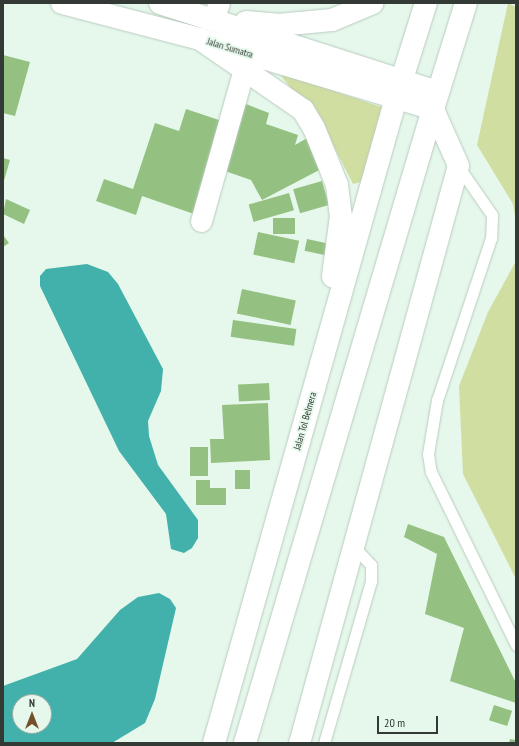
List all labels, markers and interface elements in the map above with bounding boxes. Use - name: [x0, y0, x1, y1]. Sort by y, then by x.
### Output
- street label: Jalan Sumatra: [205, 35, 255, 61]
- street label: Jalan Tol Belmera: [291, 391, 319, 451]
- north arrow: [12, 694, 52, 734]
- text: N: [29, 696, 35, 710]
- scale bar: [379, 708, 440, 734]
- text: 20 m: [384, 715, 405, 730]

